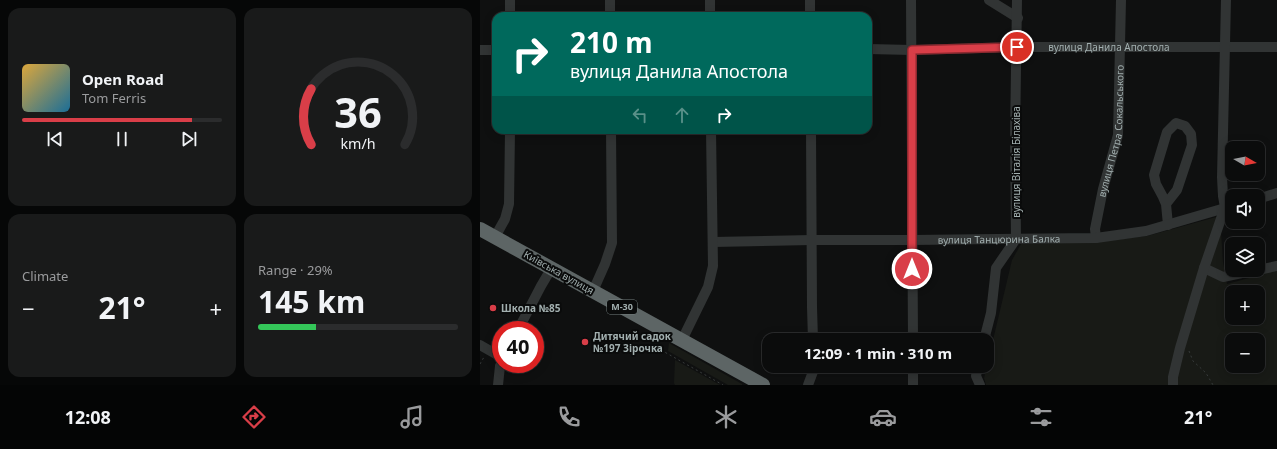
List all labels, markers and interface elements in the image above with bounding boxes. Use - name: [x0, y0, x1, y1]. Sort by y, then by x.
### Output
- text: 210 m: [570, 23, 653, 61]
- icon: right: [504, 28, 556, 80]
- pin: [1000, 30, 1034, 64]
- icon: arrive: [1006, 36, 1028, 58]
- street label: вулиця Данила Апостола: [1048, 40, 1170, 54]
- text: вулиця Данила Апостола: [570, 59, 788, 83]
- street label: вулиця Петра Сокальського: [1095, 64, 1127, 198]
- text: Open Road: [82, 69, 164, 89]
- text: 36: [334, 84, 382, 140]
- text: Tom Ferris: [82, 89, 146, 107]
- icon: left: [629, 104, 651, 126]
- icon: ahead: [671, 104, 693, 126]
- icon: right: [713, 104, 735, 126]
- street label: вулиця Віталія Білахіва: [1009, 106, 1023, 218]
- icon: previous: [44, 128, 66, 150]
- icon: pause: [111, 128, 133, 150]
- icon: next: [178, 128, 200, 150]
- text: km/h: [340, 134, 376, 153]
- north arrow: [1225, 141, 1265, 181]
- map controls: [1225, 141, 1265, 373]
- button: sound: [1225, 189, 1265, 229]
- street label: вулиця Танцюрина Балка: [938, 231, 1060, 247]
- button: layers: [1225, 237, 1265, 277]
- street label: Київська вулиця: [521, 247, 597, 297]
- position arrow: [891, 248, 933, 290]
- text: Range · 29%: [258, 261, 333, 279]
- text: Climate: [22, 267, 68, 285]
- text: 145 km: [258, 281, 365, 322]
- button: +: [1225, 285, 1265, 325]
- text: 21°: [98, 287, 146, 328]
- text: −: [22, 293, 35, 323]
- text: +: [209, 293, 222, 323]
- road number: М-30: [607, 300, 637, 314]
- place label: Школа №85: [501, 301, 561, 315]
- marker: Школа №85: [488, 303, 498, 313]
- speed limit sign: 40: [492, 321, 544, 373]
- place label: Дитячий садок №197 Зірочка: [593, 329, 672, 355]
- button: −: [1225, 333, 1265, 373]
- marker: Дитячий садок №197 Зірочка: [580, 337, 590, 347]
- text: 12:09 · 1 min · 310 m: [804, 343, 952, 363]
- icon: directions: [240, 403, 268, 431]
- icon: music: [398, 403, 426, 431]
- icon: phone: [555, 403, 583, 431]
- icon: climate: [712, 403, 740, 431]
- icon: car: [869, 403, 897, 431]
- icon: filters: [1027, 403, 1055, 431]
- text: 12:08: [65, 405, 111, 429]
- text: 21°: [1184, 405, 1212, 429]

